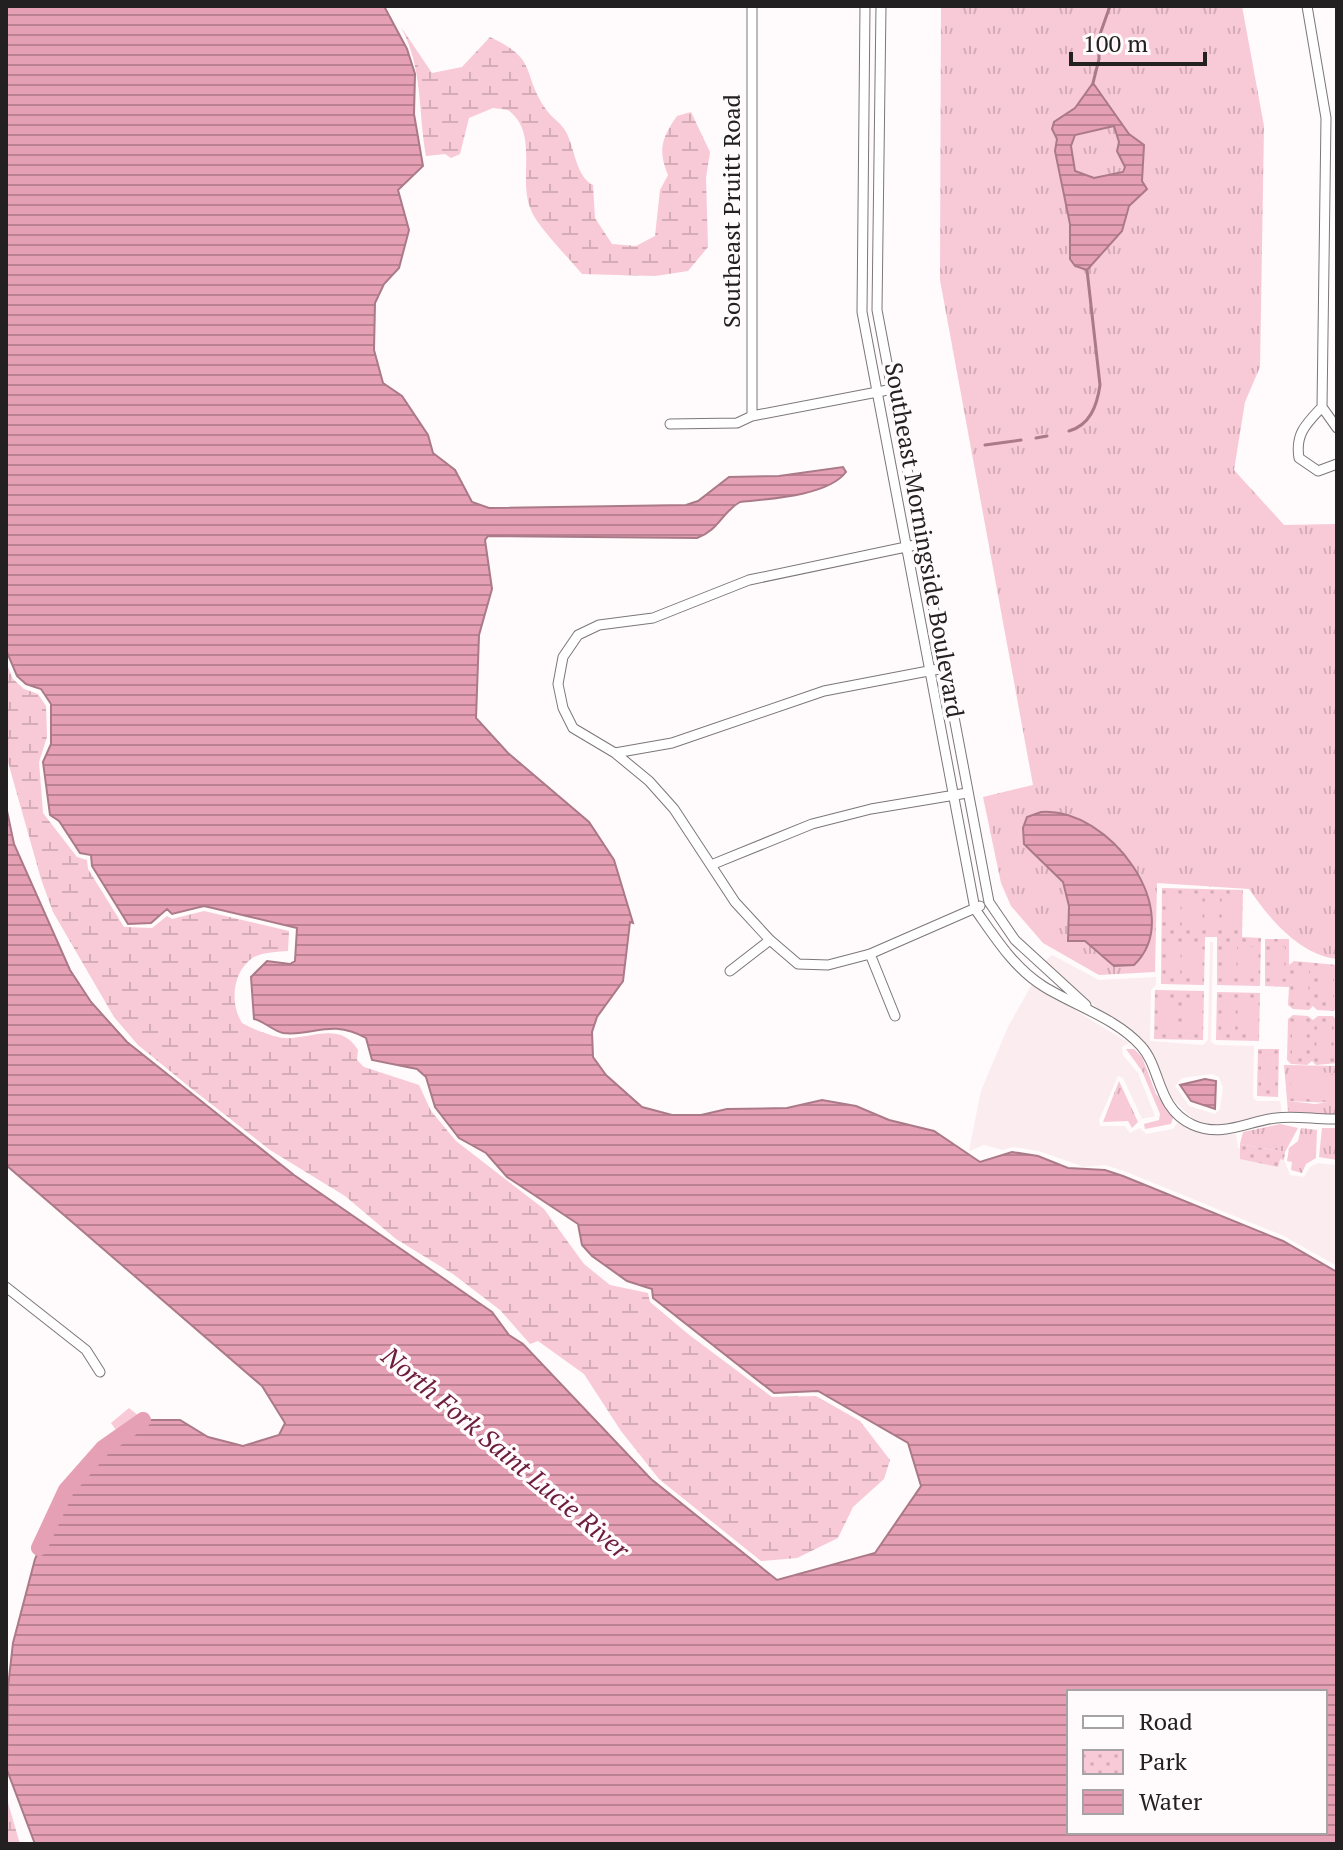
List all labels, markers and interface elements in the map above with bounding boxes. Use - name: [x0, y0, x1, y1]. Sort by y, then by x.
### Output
- scale bar: [1071, 16, 1205, 66]
- text: 100 m: [1083, 27, 1148, 59]
- street label: Southeast Pruitt Road: [715, 94, 747, 328]
- street label: Southeast Morningside Boulevard: [878, 360, 972, 720]
- water label: North Fork Saint Lucie River: [375, 1338, 637, 1566]
- legend: [1067, 1690, 1327, 1834]
- text: Road: [1139, 1705, 1193, 1737]
- text: Park: [1139, 1745, 1188, 1777]
- text: Water: [1139, 1785, 1203, 1817]

